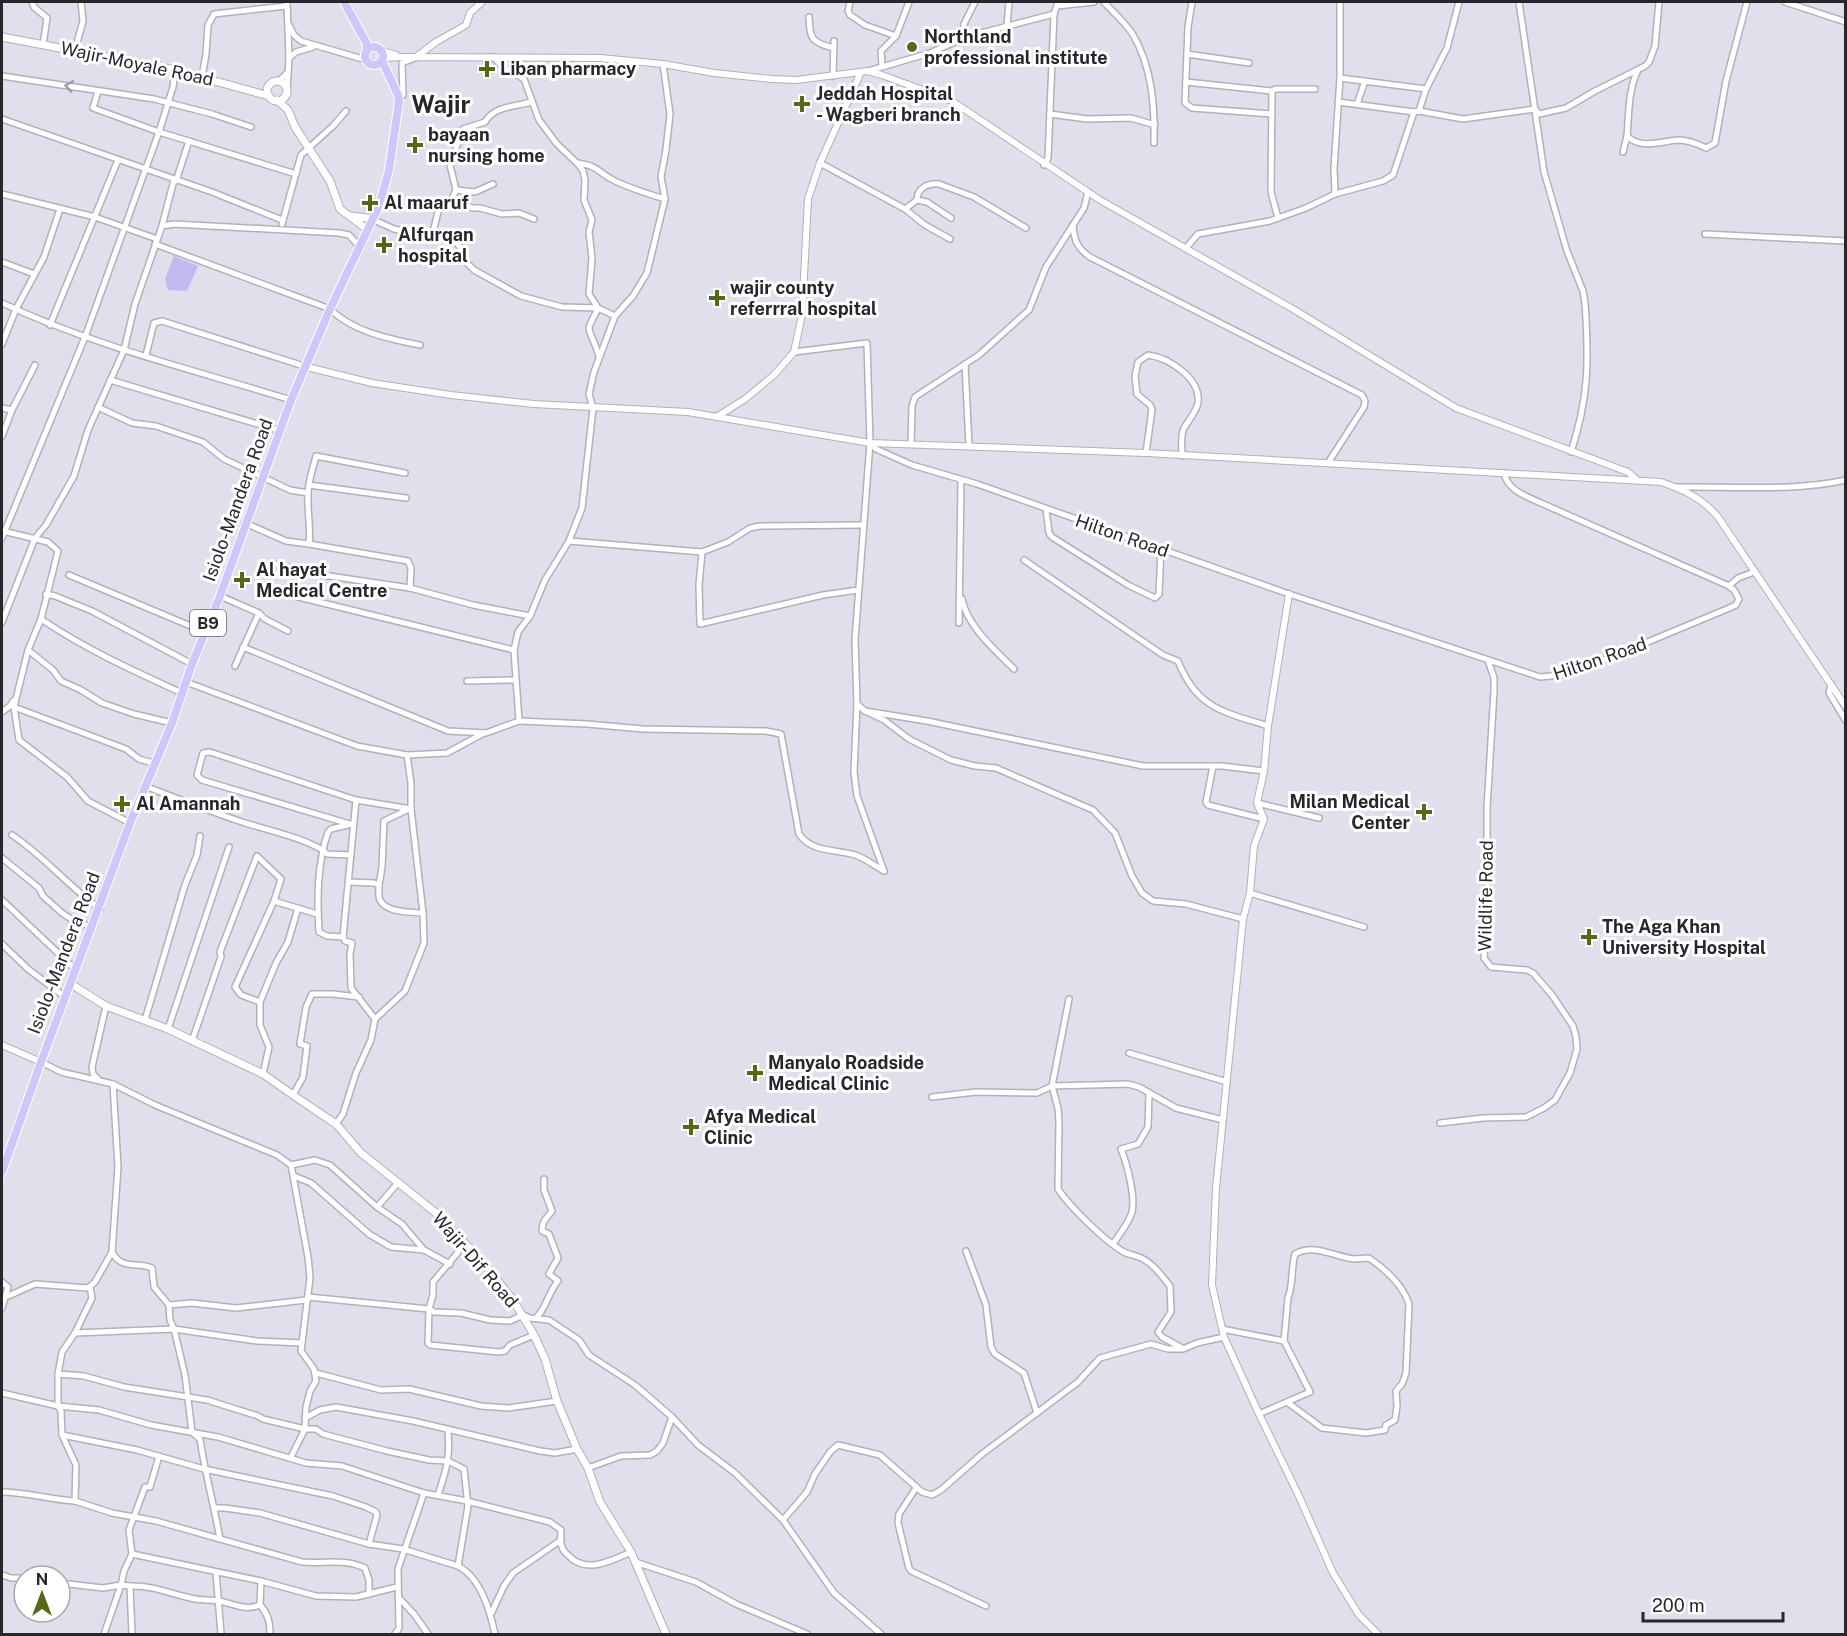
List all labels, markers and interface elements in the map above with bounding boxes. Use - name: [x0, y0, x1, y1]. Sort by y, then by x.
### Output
- place label: Northland professional institute: [924, 26, 1108, 68]
- street label: Wajir-Moyale Road: [59, 37, 216, 90]
- marker: Northland professional institute: [905, 40, 919, 54]
- place label: Liban pharmacy: [500, 58, 636, 79]
- marker: Liban pharmacy: [478, 60, 496, 78]
- one-way arrow: [65, 80, 75, 93]
- place label: Jeddah Hospital - Wagberi branch: [816, 83, 961, 125]
- district label: Wajir: [412, 90, 471, 118]
- marker: Jeddah Hospital - Wagberi branch: [793, 95, 811, 113]
- place label: bayaan nursing home: [428, 124, 545, 166]
- marker: bayaan nursing home: [406, 136, 424, 154]
- place label: Al maaruf: [384, 192, 469, 213]
- marker: Al maaruf: [361, 194, 379, 212]
- place label: Alfurqan hospital: [398, 224, 474, 266]
- marker: Alfurqan hospital: [375, 236, 393, 254]
- place label: wajir county referrral hospital: [730, 277, 877, 319]
- marker: wajir county referrral hospital: [708, 289, 726, 307]
- street label: Isiolo-Mandera Road: [198, 416, 277, 584]
- street label: Hilton Road: [1073, 510, 1172, 561]
- place label: Al hayat Medical Centre: [256, 559, 387, 601]
- marker: Al hayat Medical Centre: [233, 571, 251, 589]
- road number: B9: [190, 610, 226, 636]
- street label: Hilton Road: [1550, 633, 1649, 684]
- place label: Milan Medical Center: [1289, 791, 1411, 833]
- place label: Al Amannah: [136, 793, 241, 814]
- marker: Al Amannah: [113, 795, 131, 813]
- marker: Milan Medical Center: [1415, 803, 1433, 821]
- street label: Wildlife Road: [1474, 840, 1497, 952]
- street label: Isiolo-Mandera Road: [23, 869, 104, 1037]
- place label: The Aga Khan University Hospital: [1602, 916, 1766, 958]
- marker: The Aga Khan University Hospital: [1580, 928, 1598, 946]
- place label: Manyalo Roadside Medical Clinic: [768, 1052, 924, 1094]
- marker: Manyalo Roadside Medical Clinic: [746, 1064, 764, 1082]
- place label: Afya Medical Clinic: [704, 1106, 816, 1148]
- marker: Afya Medical Clinic: [682, 1118, 700, 1136]
- street label: Wajir-Dif Road: [428, 1208, 523, 1312]
- north arrow: [12, 1564, 72, 1624]
- text: N: [36, 1570, 48, 1589]
- scale bar: [1643, 1585, 1782, 1623]
- text: 200 m: [1652, 1595, 1705, 1616]

